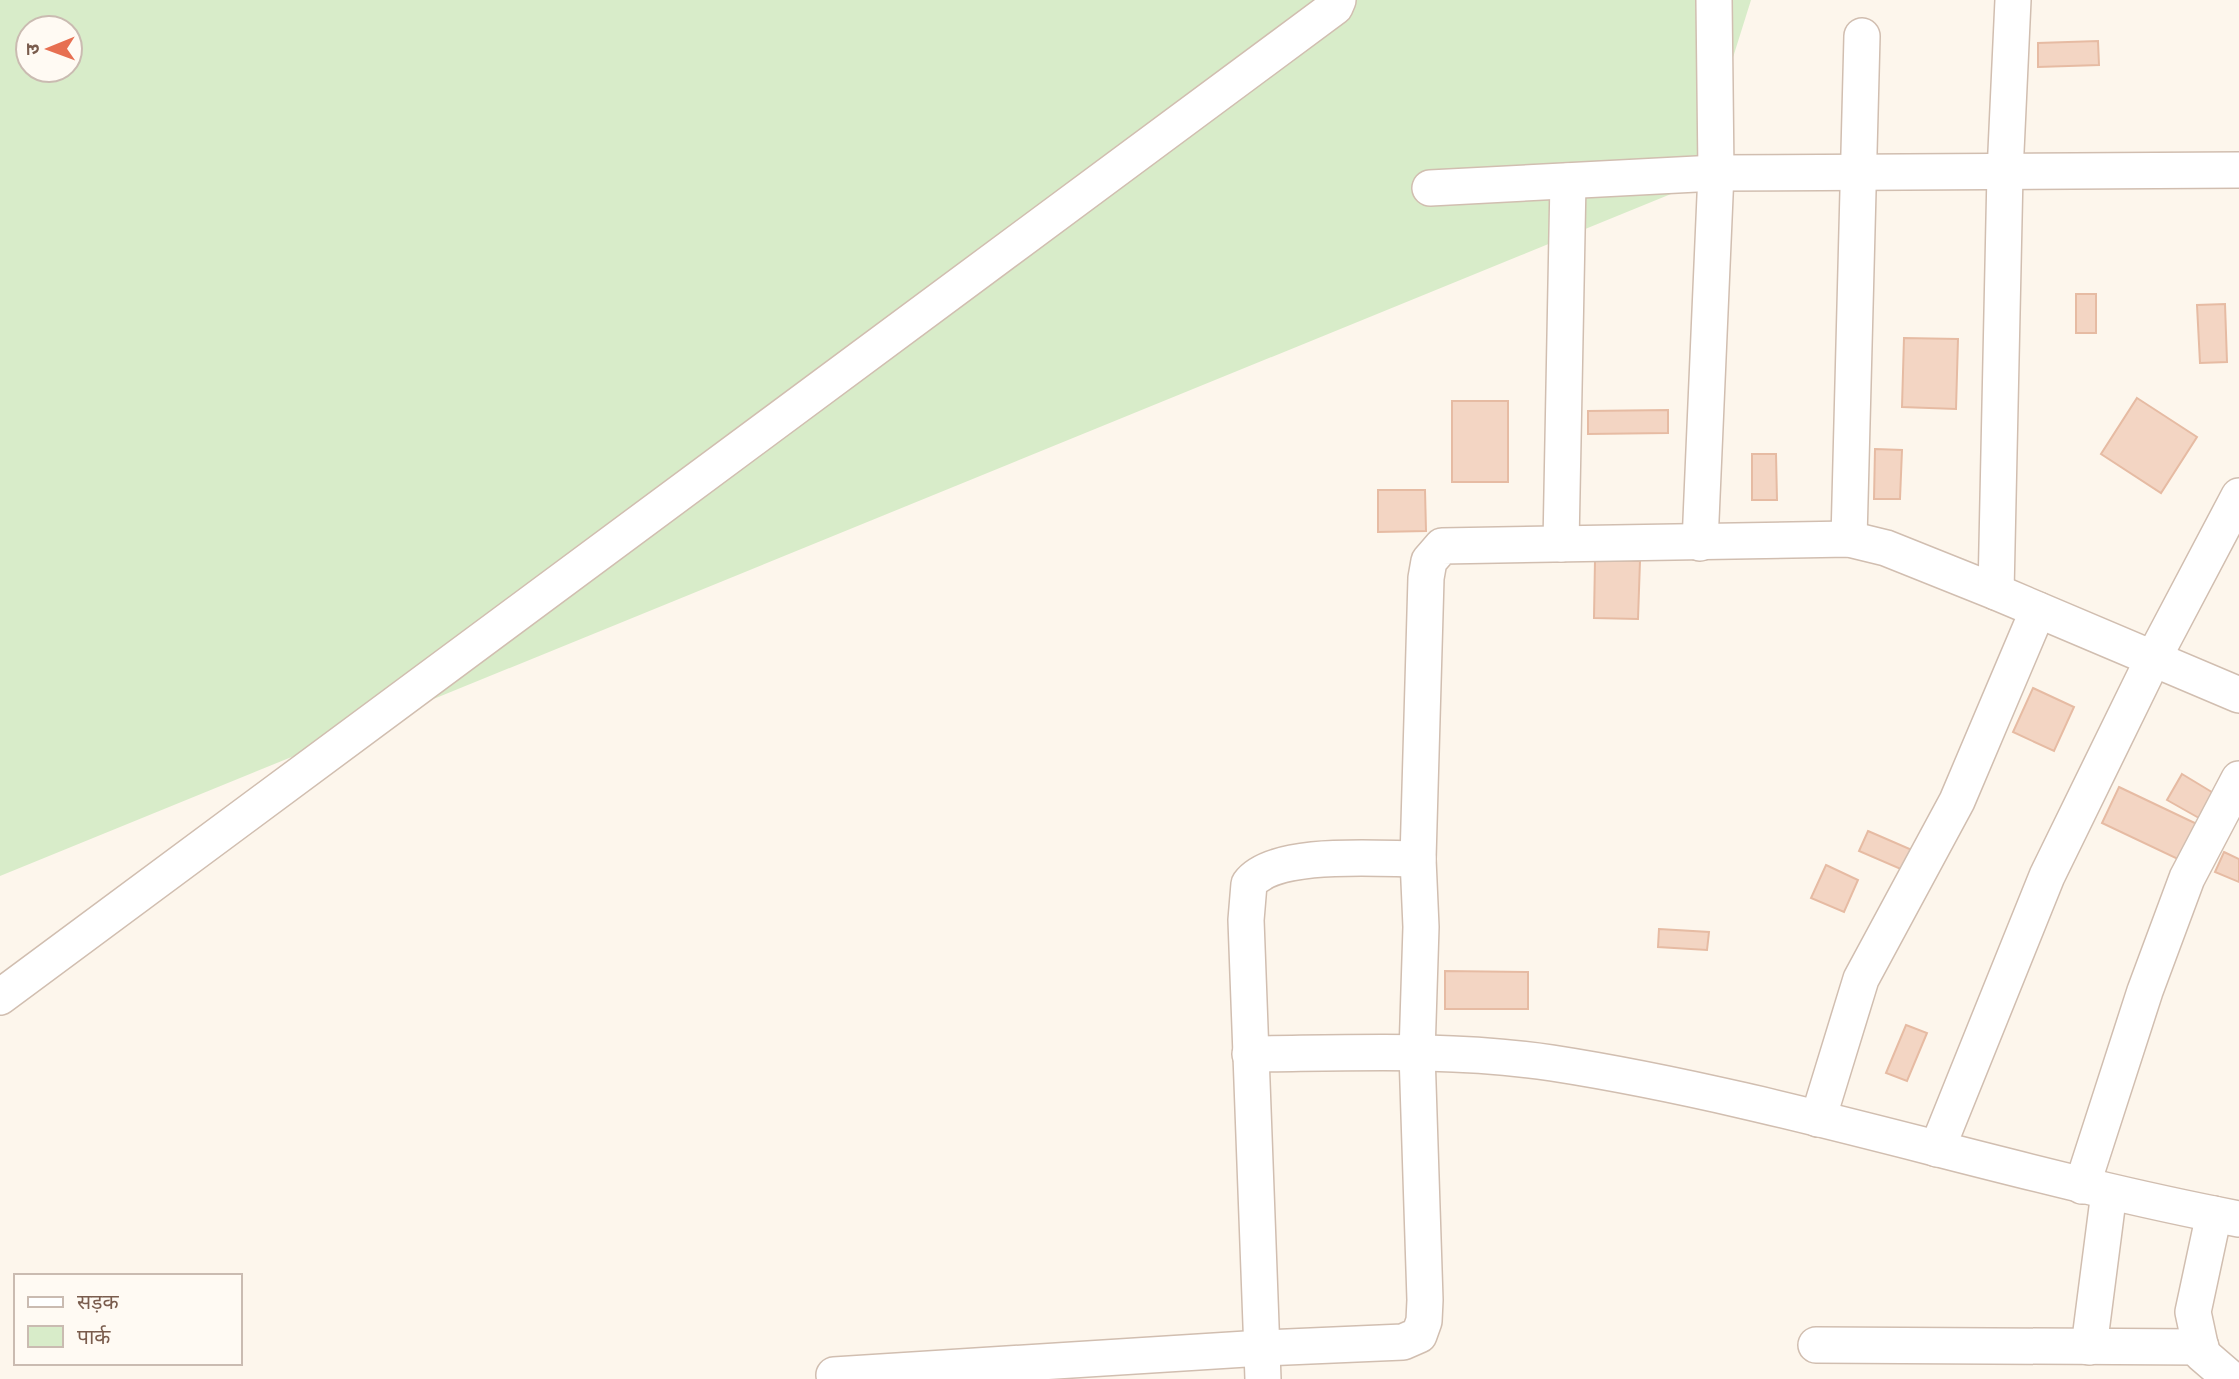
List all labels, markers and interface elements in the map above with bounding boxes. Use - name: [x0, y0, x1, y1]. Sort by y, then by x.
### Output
- north arrow: [14, 14, 84, 84]
- text: उ: [21, 43, 44, 55]
- legend: [14, 1274, 242, 1365]
- text: सड़क: [77, 1289, 119, 1315]
- text: पार्क: [77, 1324, 111, 1350]

